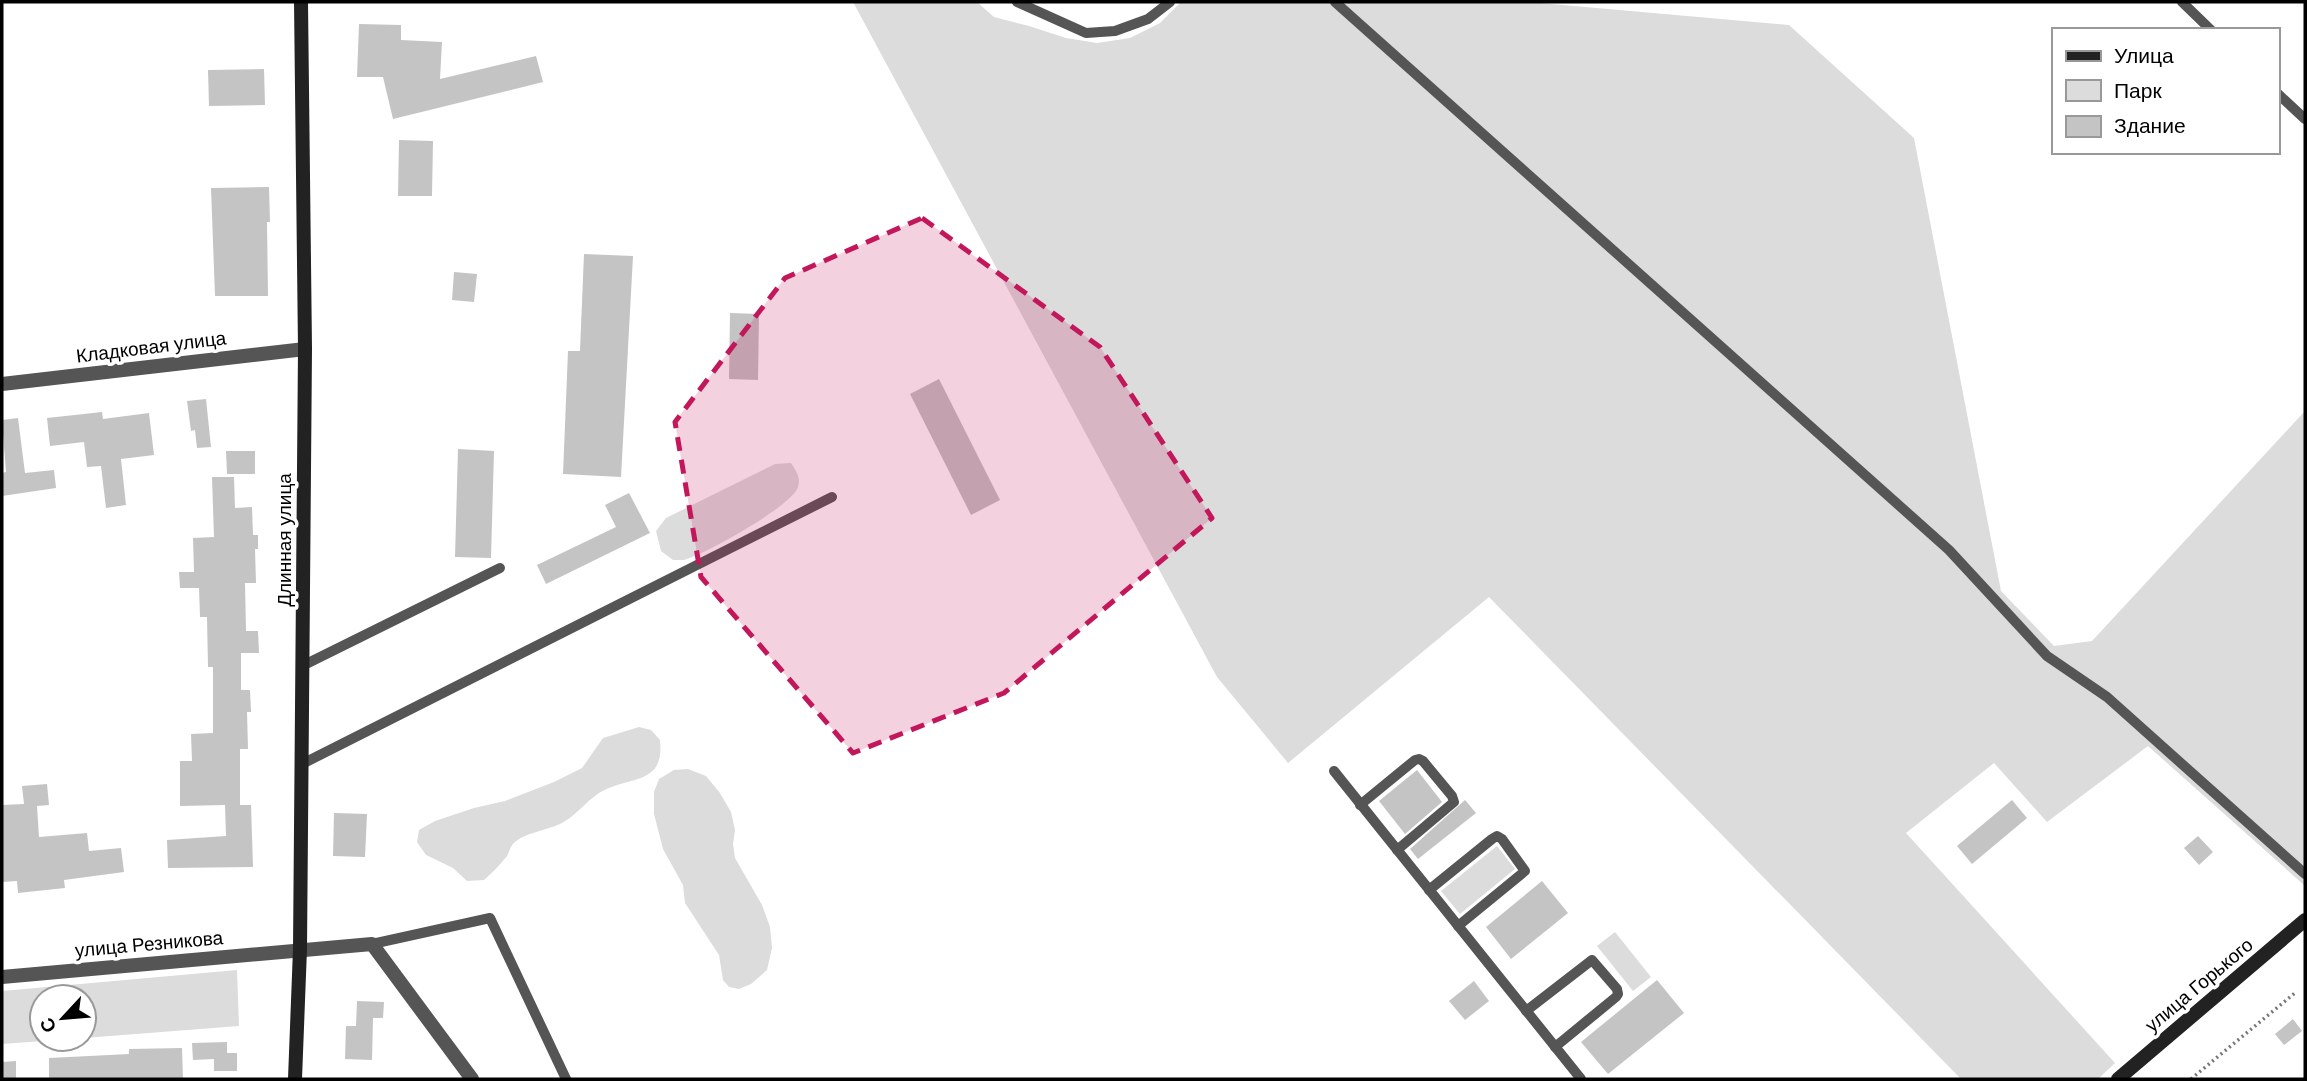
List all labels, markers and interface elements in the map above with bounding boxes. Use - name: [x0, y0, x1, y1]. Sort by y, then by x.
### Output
- legend: [2052, 28, 2279, 154]
- text: Улица: [2114, 42, 2174, 70]
- text: Парк: [2114, 77, 2162, 105]
- text: Здание: [2114, 112, 2186, 140]
- street label: Кладковая улица: [75, 325, 228, 369]
- street label: Длинная улица: [272, 473, 297, 607]
- street label: улица Резникова: [74, 925, 225, 963]
- street label: улица Горького: [2140, 933, 2258, 1037]
- north arrow: [28, 983, 98, 1053]
- text: С: [34, 1013, 62, 1037]

